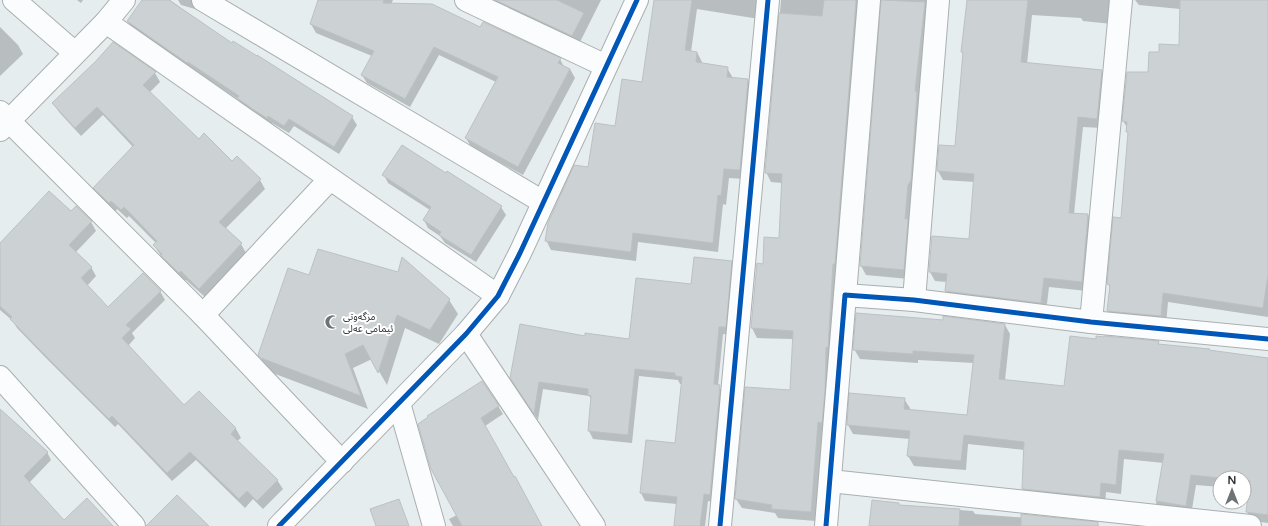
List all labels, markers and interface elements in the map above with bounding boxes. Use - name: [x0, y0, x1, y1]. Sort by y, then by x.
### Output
- place label: مزگەوتی ئیمامی عەلی: [343, 311, 393, 335]
- mosque icon: مزگەوتی ئیمامی عەلی: [324, 314, 340, 330]
- north arrow: [1212, 470, 1252, 510]
- text: N: [1228, 474, 1236, 487]

